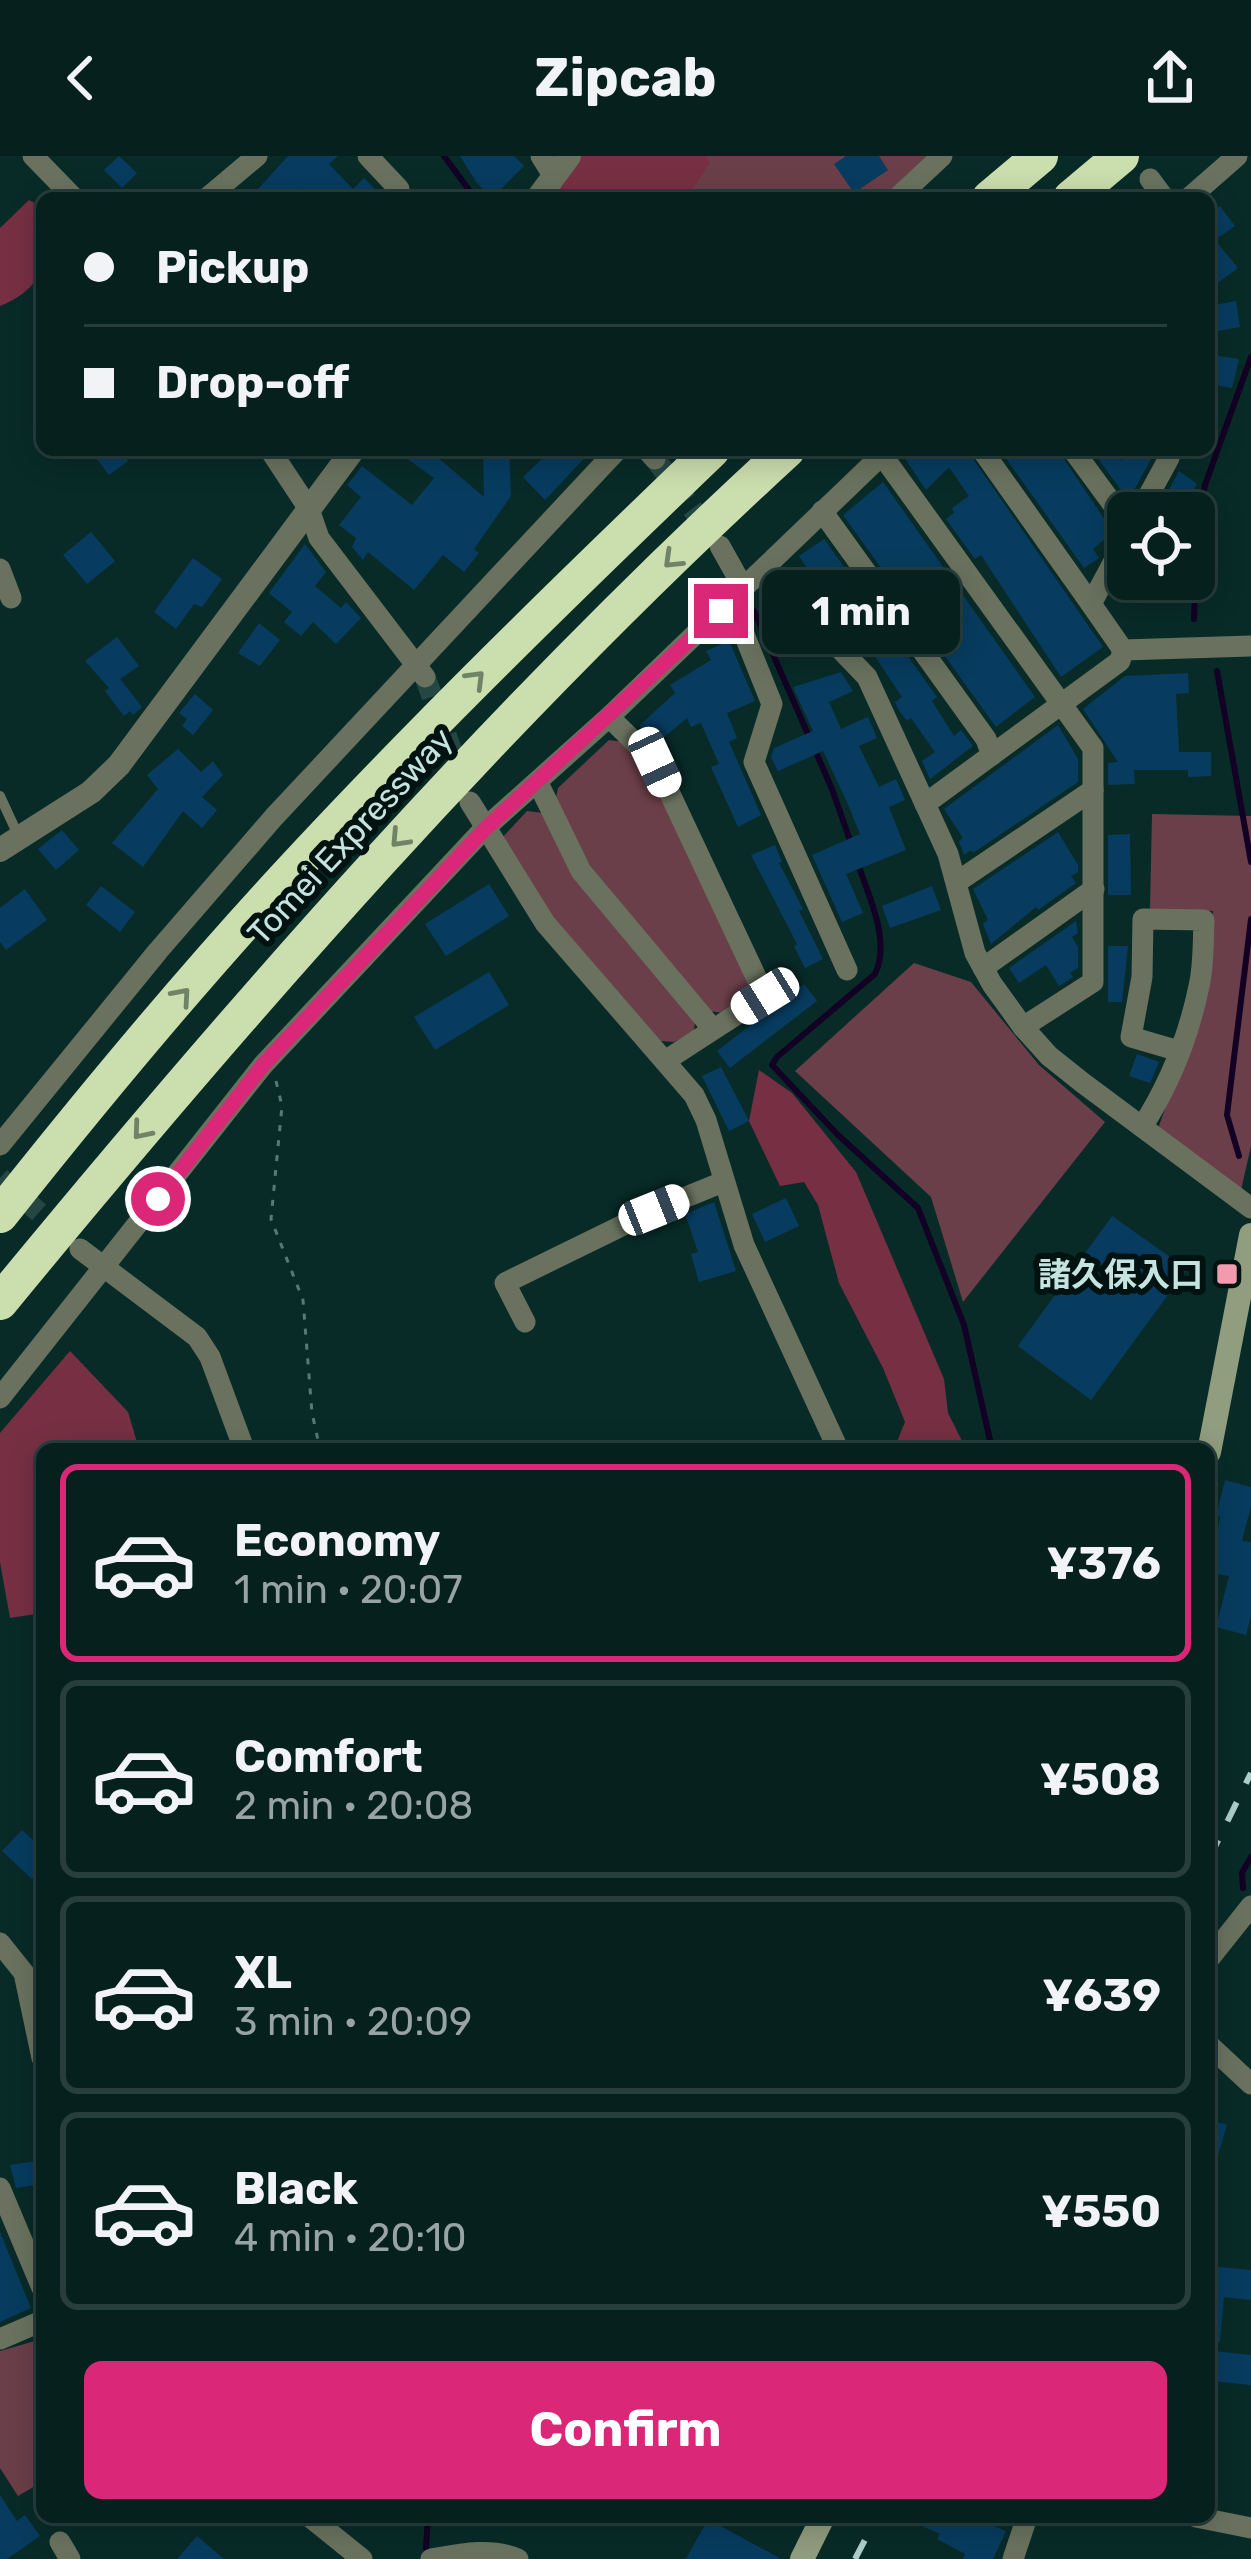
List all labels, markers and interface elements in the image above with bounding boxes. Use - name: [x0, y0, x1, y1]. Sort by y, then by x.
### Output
- icon: back: [48, 45, 114, 111]
- icon: share: [1137, 45, 1203, 111]
- text: Zipcab: [534, 46, 717, 110]
- text: Pickup: [156, 241, 309, 294]
- text: Drop-off: [156, 356, 349, 409]
- map controls: [1107, 492, 1215, 600]
- button: locate: [1107, 492, 1215, 600]
- one-way arrow: [664, 545, 685, 567]
- callout: 1 min: [763, 569, 961, 653]
- route end: [694, 584, 748, 638]
- text: 1 min: [811, 589, 911, 635]
- one-way arrow: [462, 672, 484, 694]
- street label: Tomei Expressway: [240, 720, 460, 952]
- car: [623, 722, 687, 802]
- one-way arrow: [392, 825, 413, 846]
- car: [725, 962, 805, 1030]
- one-way arrow: [168, 988, 189, 1009]
- one-way arrow: [134, 1117, 156, 1139]
- route start: [131, 1172, 185, 1226]
- car: [614, 1180, 694, 1240]
- place label: 諸久保入口: [1038, 1255, 1203, 1294]
- marker: 諸久保入口: [1214, 1261, 1240, 1287]
- icon: car: [90, 1509, 198, 1617]
- text: Economy: [234, 1514, 440, 1567]
- text: ¥376: [1046, 1537, 1161, 1590]
- text: 1 min · 20:07: [234, 1567, 462, 1613]
- icon: car: [90, 1725, 198, 1833]
- text: Comfort: [234, 1730, 423, 1783]
- text: ¥508: [1040, 1753, 1161, 1806]
- text: 2 min · 20:08: [234, 1783, 473, 1829]
- icon: car: [90, 1941, 198, 2049]
- text: XL: [234, 1946, 292, 1999]
- text: ¥639: [1042, 1969, 1161, 2022]
- text: 3 min · 20:09: [234, 1999, 472, 2045]
- icon: car: [90, 2157, 198, 2265]
- text: Black: [234, 2162, 358, 2215]
- text: ¥550: [1041, 2185, 1161, 2238]
- text: 4 min · 20:10: [234, 2215, 467, 2261]
- button: Confirm: [84, 2361, 1167, 2499]

